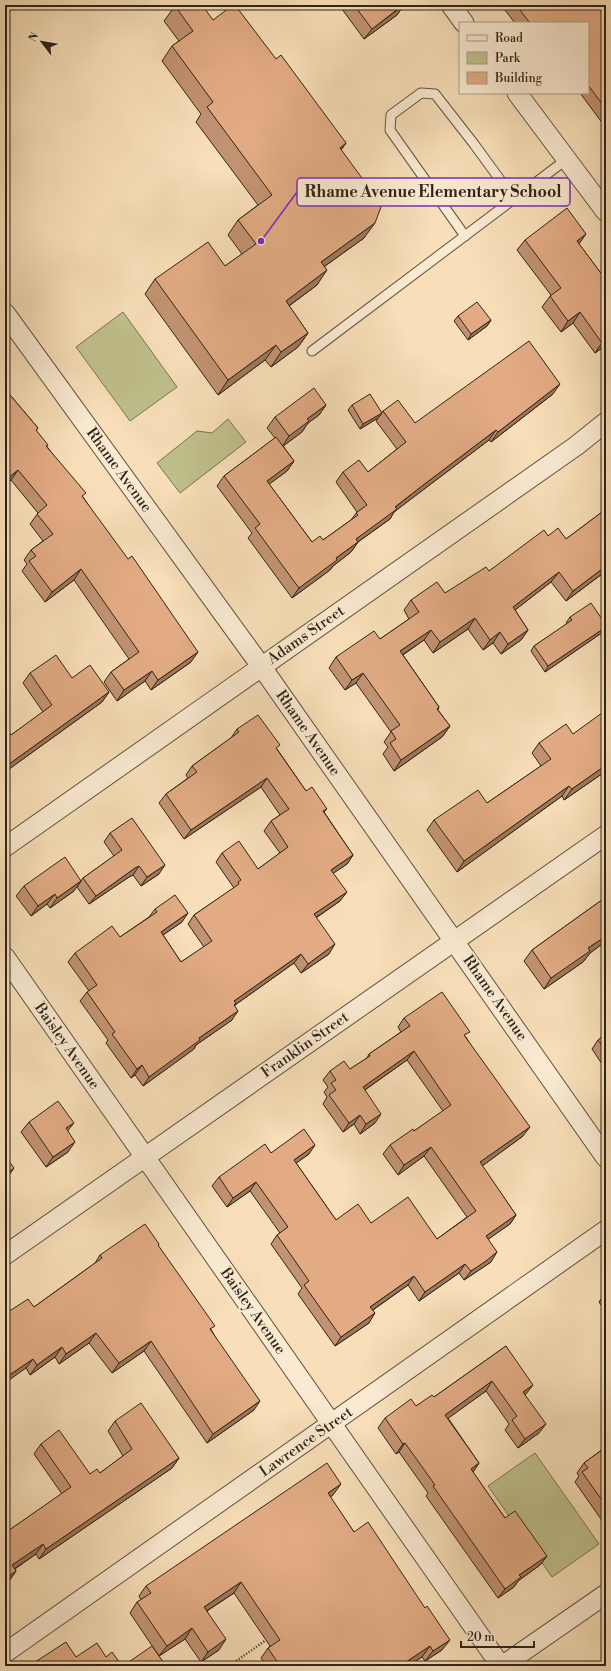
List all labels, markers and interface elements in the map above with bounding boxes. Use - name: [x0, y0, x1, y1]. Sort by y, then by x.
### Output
- north arrow: [22, 22, 62, 62]
- legend: [459, 22, 589, 94]
- text: N: [26, 30, 43, 45]
- text: Road: [495, 31, 523, 46]
- text: Park: [495, 51, 521, 66]
- text: Building: [494, 71, 543, 86]
- callout: Rhame Avenue Elementary School: [297, 178, 570, 206]
- text: Rhame Avenue Elementary School: [304, 182, 562, 202]
- street label: Rhame Avenue: [82, 424, 156, 516]
- street label: Adams Street: [263, 601, 349, 669]
- street label: Rhame Avenue: [271, 687, 345, 779]
- street label: Rhame Avenue: [458, 952, 532, 1044]
- street label: Baisley Avenue: [30, 998, 104, 1093]
- street label: Franklin Street: [258, 1007, 353, 1082]
- street label: Baisley Avenue: [216, 1263, 290, 1358]
- street label: Lawrence Street: [256, 1402, 357, 1481]
- scale bar: [461, 1623, 534, 1649]
- text: 20 m: [467, 1630, 495, 1645]

